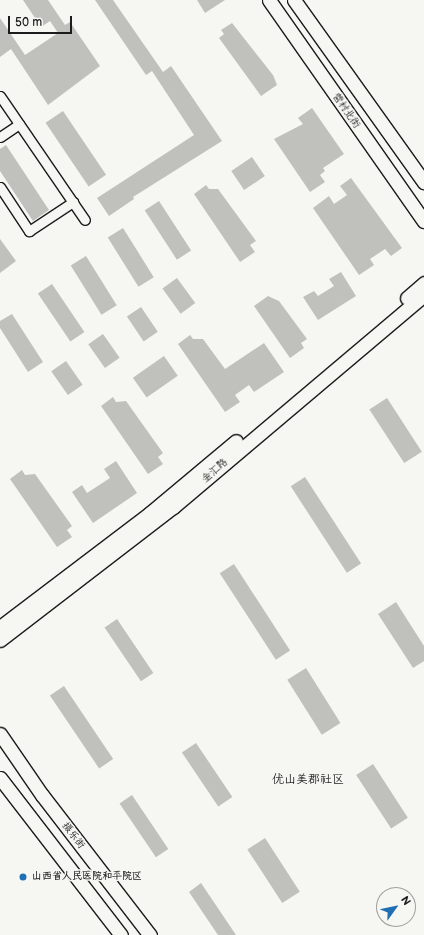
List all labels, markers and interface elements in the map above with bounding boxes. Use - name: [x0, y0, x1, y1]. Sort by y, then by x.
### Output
- scale bar: [10, 8, 74, 34]
- text: 50 m: [15, 15, 42, 30]
- street label: 营村北街: [330, 91, 362, 131]
- street label: 金汇路: [200, 457, 230, 485]
- district label: 优山美郡社区: [272, 773, 344, 787]
- street label: 摄乐街: [59, 820, 87, 852]
- marker: 山西省人民医院和平院区: [17, 871, 29, 883]
- place label: 山西省人民医院和平院区: [32, 871, 142, 883]
- north arrow: [376, 887, 416, 927]
- text: N: [398, 894, 413, 908]

